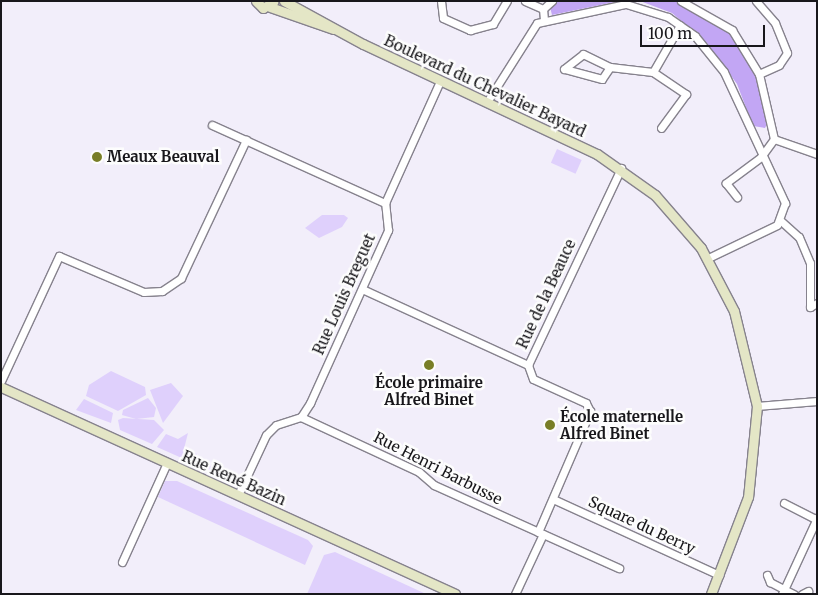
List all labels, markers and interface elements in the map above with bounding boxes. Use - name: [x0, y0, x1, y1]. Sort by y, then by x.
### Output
- scale bar: [643, 15, 768, 47]
- text: 100 m: [648, 24, 692, 43]
- street label: Boulevard du Chevalier Bayard: [381, 31, 589, 141]
- place label: Meaux Beauval: [107, 148, 219, 166]
- marker: Meaux Beauval: [91, 151, 103, 163]
- street label: Rue Louis Breguet: [309, 231, 379, 357]
- street label: Rue de la Beauce: [513, 237, 579, 351]
- marker: École primaire Alfred Binet: [423, 359, 435, 371]
- place label: École primaire Alfred Binet: [375, 373, 483, 408]
- place label: École maternelle Alfred Binet: [560, 407, 683, 442]
- marker: École maternelle Alfred Binet: [544, 419, 556, 431]
- street label: Rue Henri Barbusse: [371, 428, 505, 508]
- street label: Rue René Bazin: [179, 447, 289, 509]
- street label: Square du Berry: [586, 492, 698, 558]

